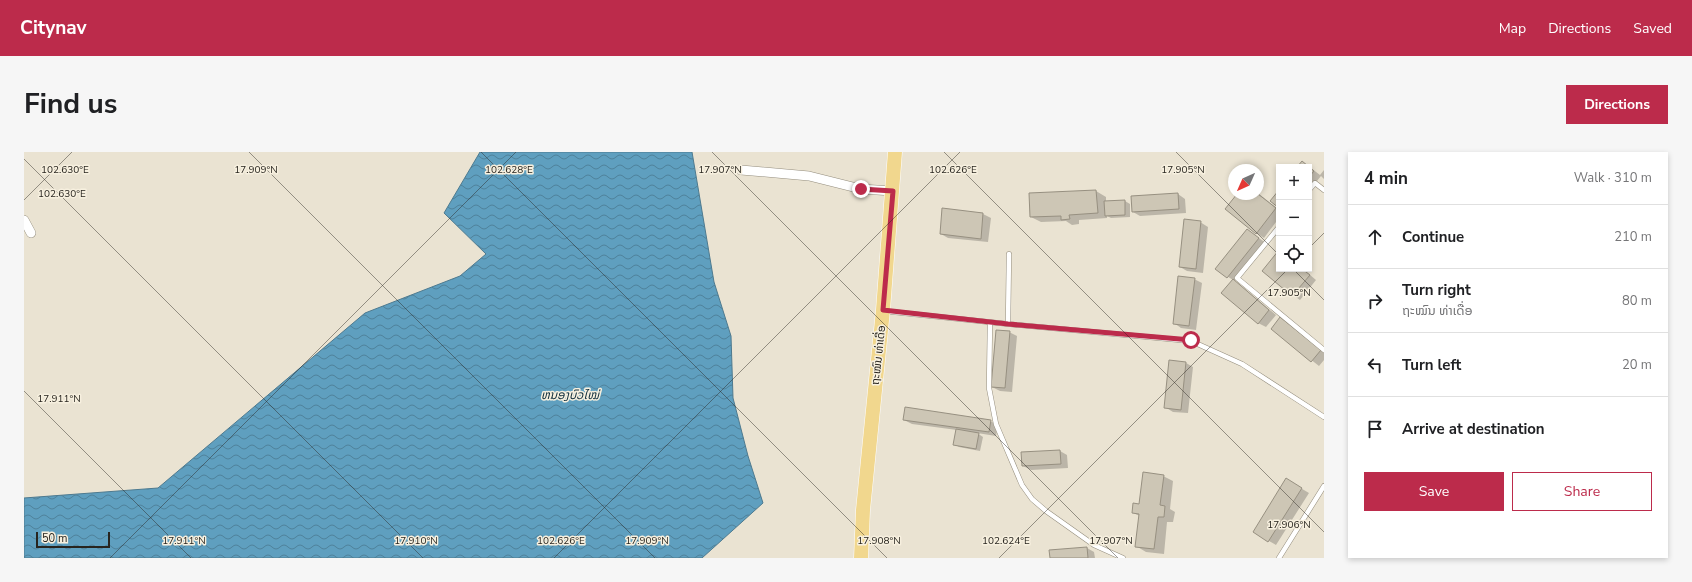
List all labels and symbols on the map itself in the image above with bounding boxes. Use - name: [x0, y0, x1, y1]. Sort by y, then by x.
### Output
- text: 102.630°E: [41, 163, 89, 177]
- text: 17.909°N: [234, 163, 278, 177]
- text: 102.628°E: [485, 163, 533, 177]
- text: 17.907°N: [698, 163, 742, 177]
- text: 102.626°E: [929, 163, 977, 177]
- text: 17.905°N: [1161, 163, 1205, 177]
- north arrow: [1228, 164, 1264, 200]
- route end: [852, 180, 870, 198]
- text: 102.630°E: [38, 187, 86, 201]
- text: 17.905°N: [1267, 286, 1311, 300]
- street label: ຖະໝົນ ທ່າເດື່ອ: [867, 324, 889, 386]
- route start: [1182, 331, 1200, 349]
- water label: ຫນອງບົວໄໝ່: [541, 387, 601, 403]
- text: 17.911°N: [37, 392, 81, 406]
- text: 17.906°N: [1267, 518, 1311, 532]
- scale bar: [36, 530, 110, 549]
- text: 17.911°N: [162, 534, 206, 548]
- text: 17.910°N: [394, 534, 438, 548]
- text: 102.626°E: [537, 534, 585, 548]
- text: 17.909°N: [625, 534, 669, 548]
- text: 17.908°N: [857, 534, 901, 548]
- text: 102.624°E: [982, 534, 1030, 548]
- text: 17.907°N: [1089, 534, 1133, 548]

